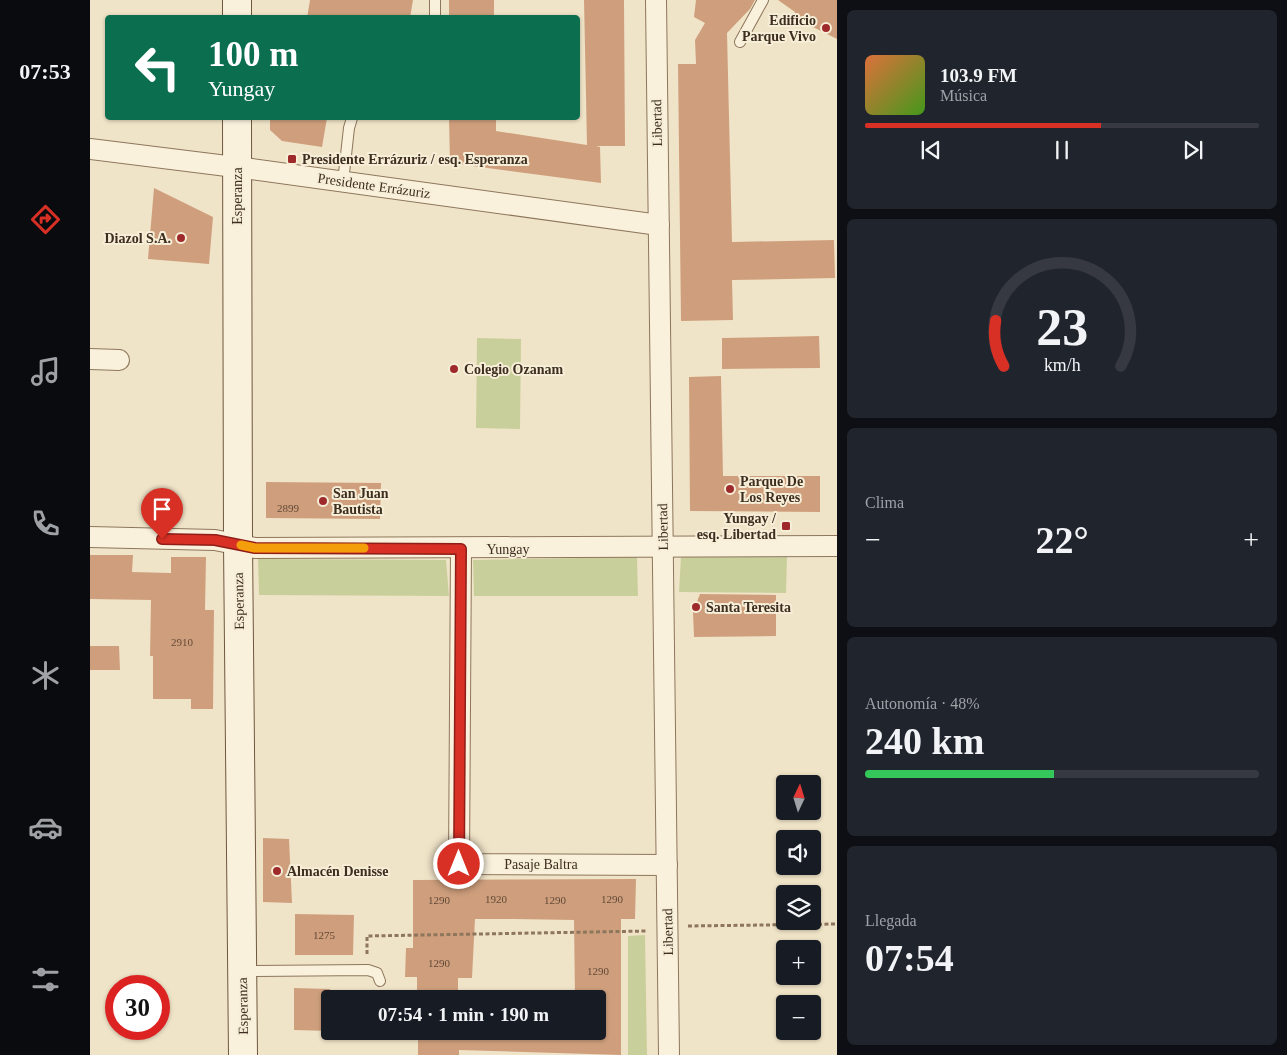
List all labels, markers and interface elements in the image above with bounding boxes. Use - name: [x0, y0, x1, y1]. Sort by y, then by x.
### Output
- place label: Edificio Parque Vivo: [742, 13, 816, 44]
- marker: Edificio Parque Vivo: [820, 22, 832, 34]
- icon: left: [125, 35, 190, 100]
- text: 100 m: [208, 35, 298, 74]
- text: 07:53: [19, 59, 71, 84]
- text: 103.9 FM: [940, 65, 1017, 86]
- text: Yungay: [208, 76, 275, 101]
- text: Música: [940, 87, 987, 104]
- street label: Libertad: [649, 99, 665, 147]
- icon: previous: [917, 136, 945, 164]
- icon: pause: [1048, 136, 1076, 164]
- icon: next: [1179, 136, 1207, 164]
- place label: Presidente Errázuriz / esq. Esperanza: [302, 152, 528, 167]
- marker: Presidente Errázuriz / esq. Esperanza: [286, 153, 298, 165]
- street label: Esperanza: [230, 166, 245, 225]
- street label: Presidente Errázuriz: [317, 171, 431, 201]
- icon: directions: [28, 202, 63, 237]
- place label: Diazol S.A.: [105, 231, 171, 246]
- marker: Diazol S.A.: [175, 232, 187, 244]
- text: 23: [1036, 299, 1088, 356]
- icon: music: [28, 354, 63, 389]
- text: km/h: [1044, 355, 1080, 375]
- place label: Colegio Ozanam: [464, 362, 563, 377]
- marker: Colegio Ozanam: [448, 363, 460, 375]
- place label: Parque De Los Reyes: [740, 474, 803, 505]
- marker: Parque De Los Reyes: [724, 483, 736, 495]
- place label: San Juan Bautista: [333, 486, 389, 517]
- pin: [141, 488, 183, 539]
- text: Clima: [865, 494, 904, 511]
- icon: arrive: [148, 495, 176, 523]
- marker: San Juan Bautista: [317, 495, 329, 507]
- house number: 2899: [277, 502, 300, 514]
- street label: Libertad: [655, 503, 671, 551]
- icon: phone: [28, 506, 63, 541]
- place label: Yungay / esq. Libertad: [697, 511, 777, 542]
- text: 22°: [1035, 519, 1089, 561]
- marker: Yungay / esq. Libertad: [780, 520, 792, 532]
- text: −: [865, 524, 881, 555]
- text: +: [1243, 524, 1259, 555]
- street label: Yungay: [487, 542, 529, 557]
- street label: Esperanza: [231, 571, 247, 630]
- place label: Santa Teresita: [706, 600, 791, 615]
- marker: Santa Teresita: [690, 601, 702, 613]
- house number: 2910: [171, 636, 194, 648]
- icon: climate: [28, 658, 63, 693]
- text: Autonomía · 48%: [865, 695, 980, 712]
- text: 240 km: [865, 720, 984, 762]
- north arrow: [776, 775, 821, 820]
- map controls: [776, 775, 821, 1040]
- icon: car: [28, 810, 63, 845]
- button: sound: [776, 830, 821, 875]
- position arrow: [432, 837, 484, 889]
- street label: Pasaje Baltra: [504, 857, 579, 872]
- place label: Almacén Denisse: [287, 864, 389, 879]
- marker: Almacén Denisse: [271, 865, 283, 877]
- button: layers: [776, 885, 821, 930]
- house number: 1920: [485, 893, 508, 905]
- house number: 1290: [601, 893, 624, 905]
- house number: 1290: [428, 894, 451, 906]
- house number: 1290: [544, 894, 567, 906]
- street label: Libertad: [660, 908, 676, 956]
- text: Llegada: [865, 912, 917, 929]
- house number: 1275: [313, 929, 336, 941]
- text: 07:54: [865, 937, 954, 979]
- button: +: [776, 940, 821, 985]
- house number: 1290: [428, 957, 451, 969]
- icon: filters: [28, 962, 63, 997]
- house number: 1290: [587, 965, 610, 977]
- speed limit sign: 30: [105, 975, 170, 1040]
- street label: Esperanza: [235, 976, 251, 1035]
- button: −: [776, 995, 821, 1040]
- text: 07:54 · 1 min · 190 m: [378, 1004, 549, 1025]

